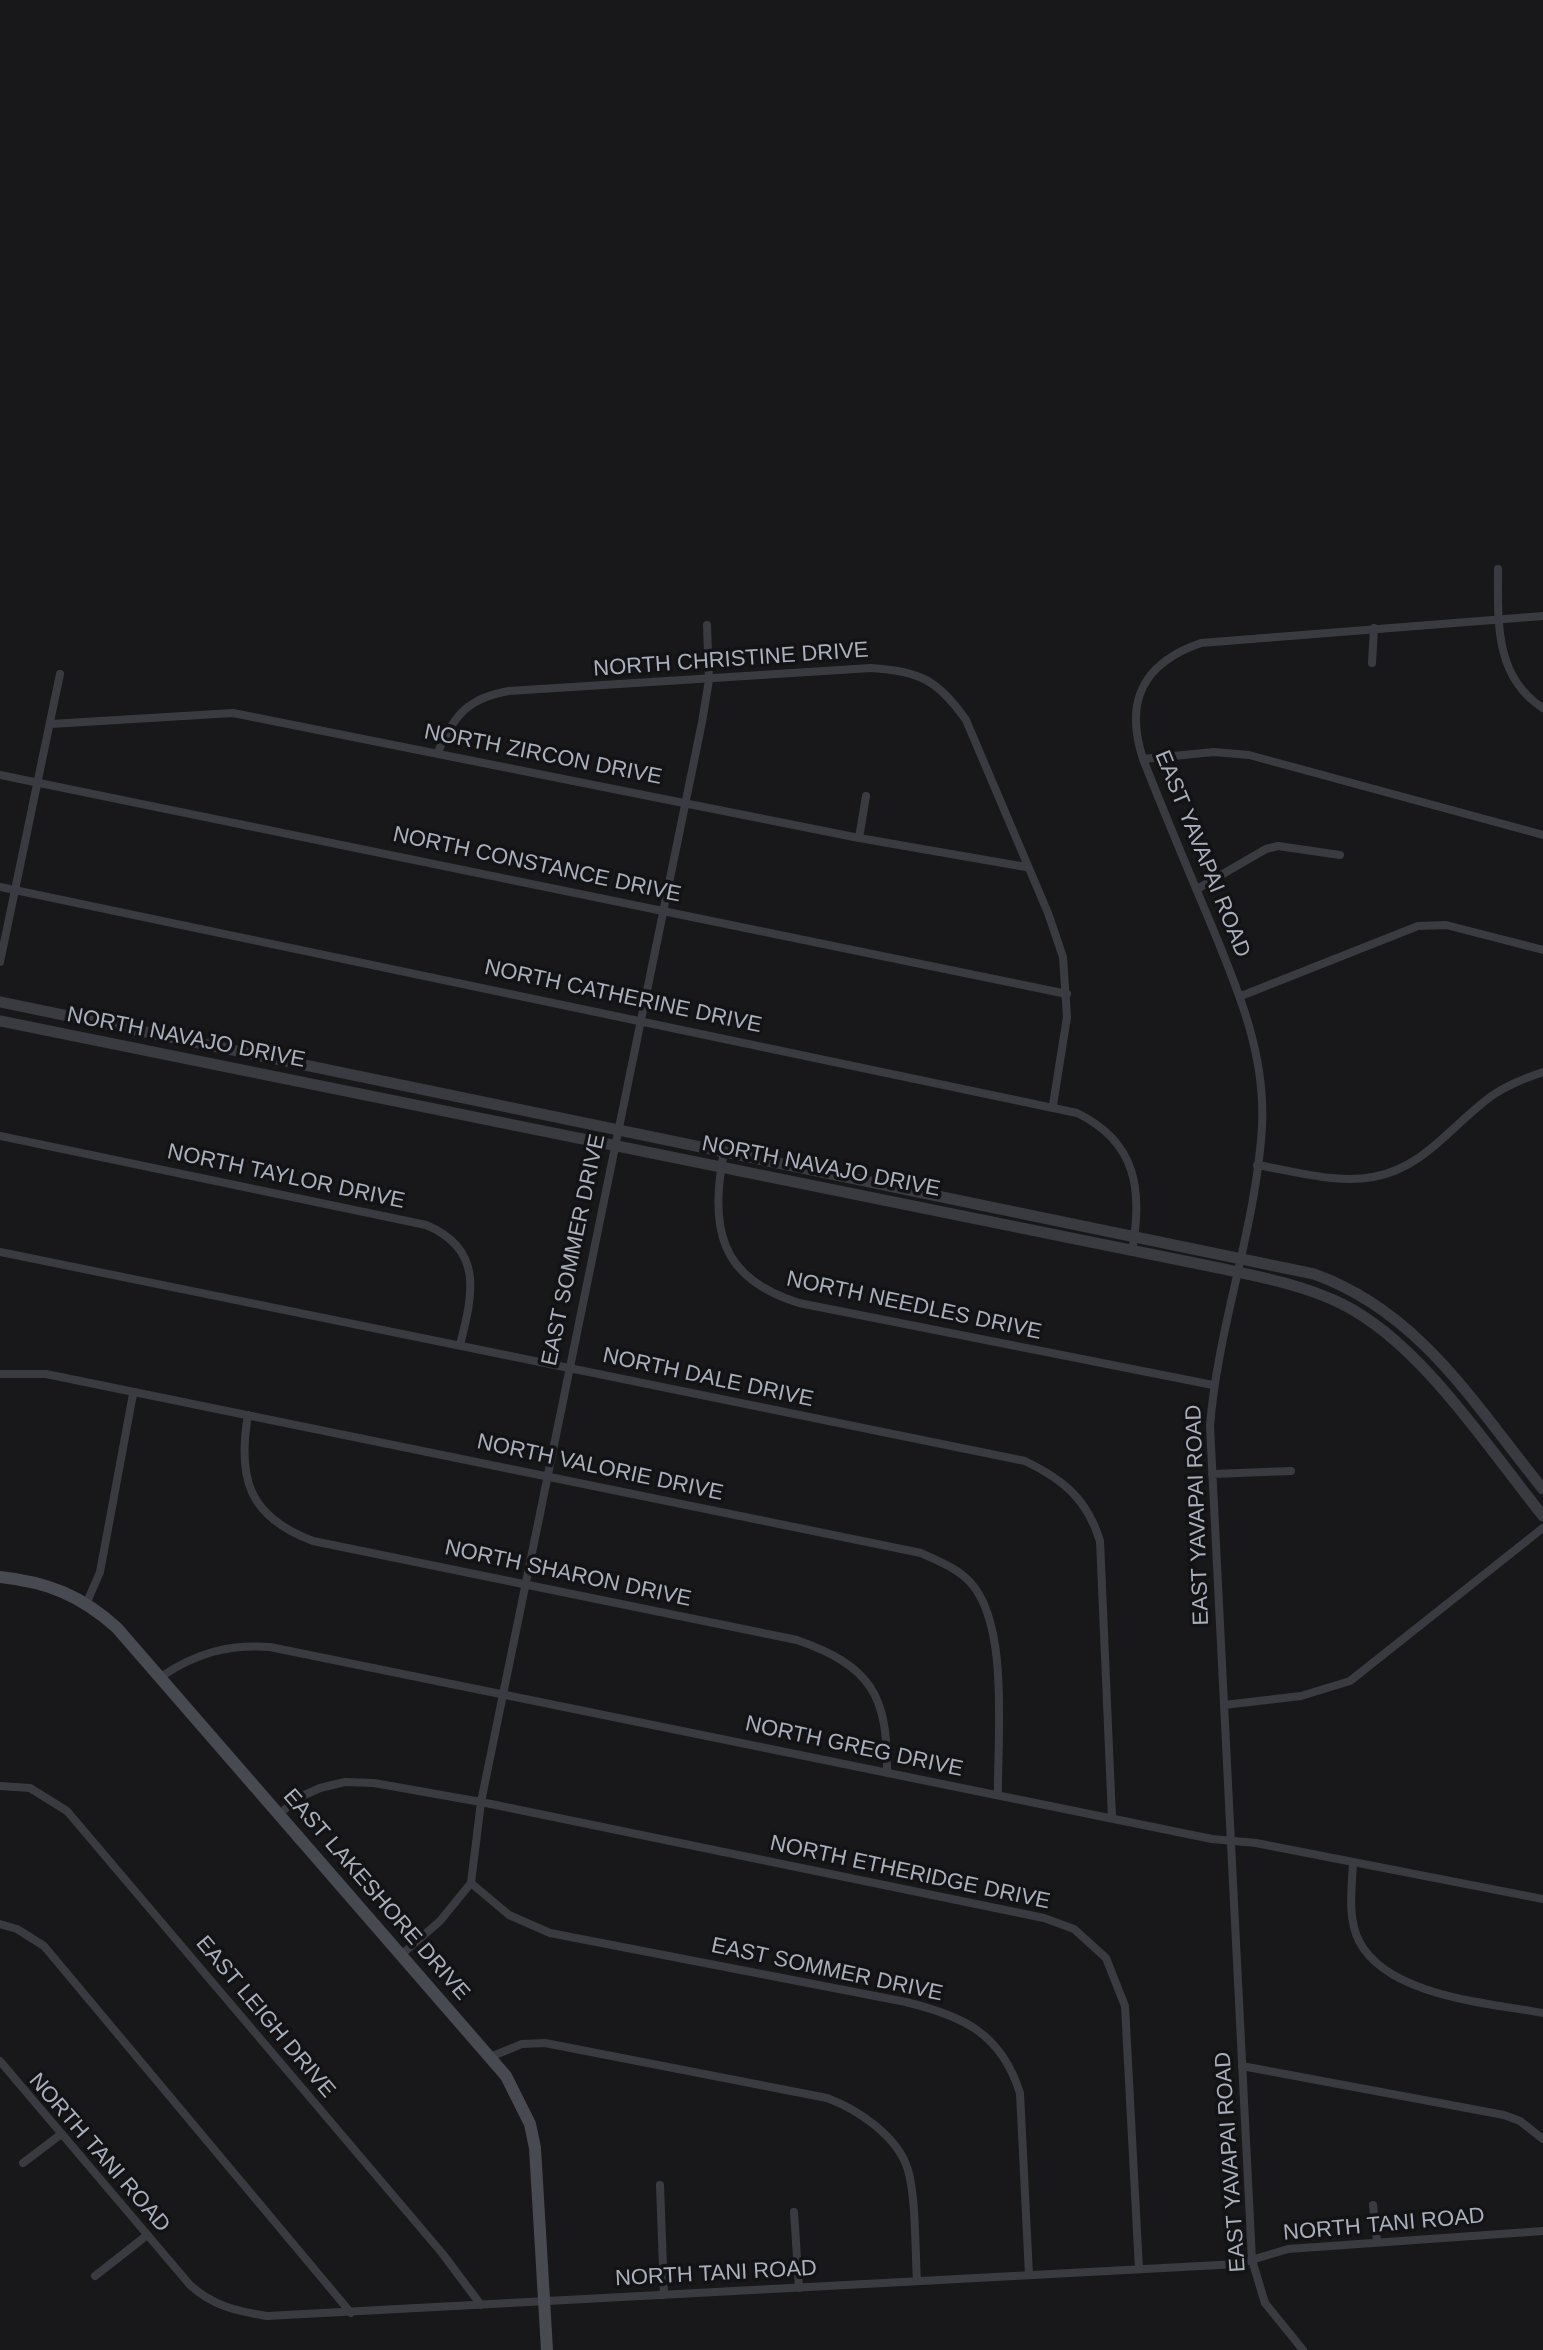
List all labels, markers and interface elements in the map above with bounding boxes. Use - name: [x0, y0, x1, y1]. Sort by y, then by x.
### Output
- street label: NORTH CHRISTINE DRIVE: [592, 637, 870, 683]
- street label: NORTH ZIRCON DRIVE: [422, 719, 664, 791]
- street label: EAST YAVAPAI ROAD: [1148, 747, 1256, 961]
- street label: NORTH CONSTANCE DRIVE: [391, 822, 683, 908]
- street label: NORTH CATHERINE DRIVE: [482, 955, 764, 1039]
- street label: NORTH NAVAJO DRIVE: [65, 1002, 307, 1074]
- street label: NORTH NAVAJO DRIVE: [700, 1131, 942, 1203]
- street label: EAST SOMMER DRIVE: [537, 1132, 611, 1368]
- street label: NORTH TAYLOR DRIVE: [165, 1139, 407, 1215]
- street label: NORTH NEEDLES DRIVE: [784, 1266, 1044, 1346]
- street label: NORTH DALE DRIVE: [600, 1343, 816, 1413]
- street label: EAST YAVAPAI ROAD: [1181, 1404, 1215, 1626]
- street label: NORTH VALORIE DRIVE: [474, 1429, 726, 1507]
- street label: NORTH SHARON DRIVE: [442, 1535, 694, 1613]
- street label: NORTH GREG DRIVE: [743, 1711, 965, 1783]
- street label: EAST LAKESHORE DRIVE: [277, 1784, 475, 2006]
- street label: NORTH ETHERIDGE DRIVE: [768, 1830, 1052, 1916]
- street label: EAST LEIGH DRIVE: [190, 1931, 340, 2103]
- street label: EAST SOMMER DRIVE: [709, 1933, 945, 2007]
- street label: EAST YAVAPAI ROAD: [1210, 2051, 1252, 2273]
- street label: NORTH TANI ROAD: [23, 2068, 175, 2238]
- street label: NORTH TANI ROAD: [1282, 2203, 1486, 2247]
- street label: NORTH TANI ROAD: [614, 2256, 818, 2292]

